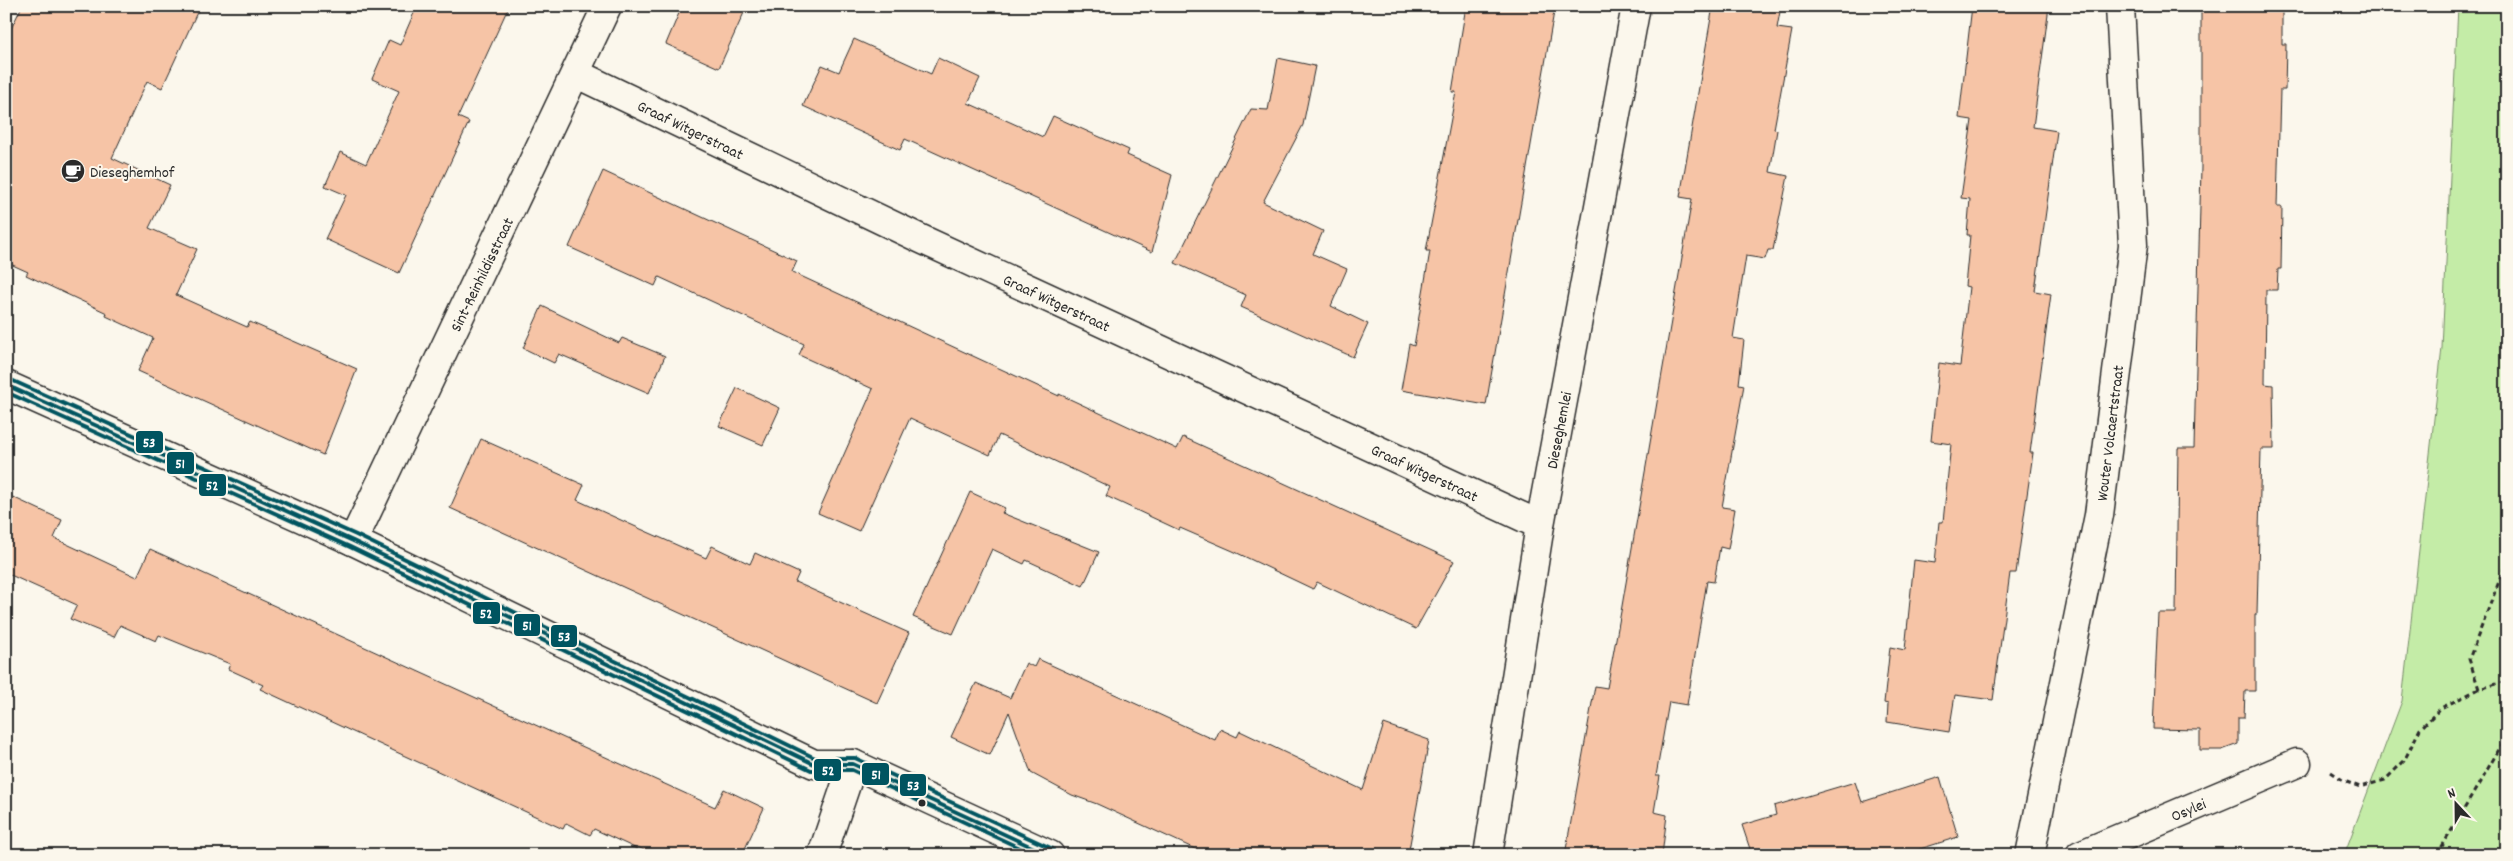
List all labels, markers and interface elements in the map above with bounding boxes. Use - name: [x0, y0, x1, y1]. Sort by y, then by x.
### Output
- street label: Graaf Witgerstraat: [633, 96, 747, 167]
- cafe icon: Dieseghemhof: [60, 158, 86, 184]
- place label: Dieseghemhof: [90, 162, 175, 185]
- street label: Sint-Reinhildisstraat: [446, 214, 521, 336]
- street label: Graaf Witgerstraat: [999, 269, 1113, 339]
- street label: Wouter Volcaertstraat: [2092, 364, 2131, 503]
- street label: Dieseghemlei: [1542, 390, 1579, 471]
- line badge: 53: [135, 430, 164, 454]
- text: 53: [143, 434, 155, 454]
- street label: Graaf Witgerstraat: [1367, 439, 1481, 509]
- line badge: 51: [166, 451, 195, 475]
- text: 51: [175, 455, 185, 475]
- line badge: 52: [198, 473, 227, 497]
- text: 52: [206, 477, 218, 497]
- line badge: 52: [472, 601, 501, 625]
- text: 52: [480, 605, 492, 625]
- line badge: 51: [513, 613, 541, 637]
- text: 51: [522, 617, 532, 637]
- line badge: 53: [550, 624, 578, 648]
- text: 53: [558, 628, 570, 648]
- line badge: 52: [813, 758, 842, 782]
- text: 52: [822, 762, 834, 782]
- line badge: 51: [861, 762, 890, 786]
- text: 51: [871, 766, 881, 786]
- line badge: 53: [899, 773, 927, 797]
- text: 53: [907, 777, 919, 797]
- north arrow: [2430, 778, 2480, 828]
- text: N: [2445, 783, 2459, 804]
- street label: Osylei: [2168, 794, 2210, 829]
- unlabelled marker: [917, 798, 927, 808]

